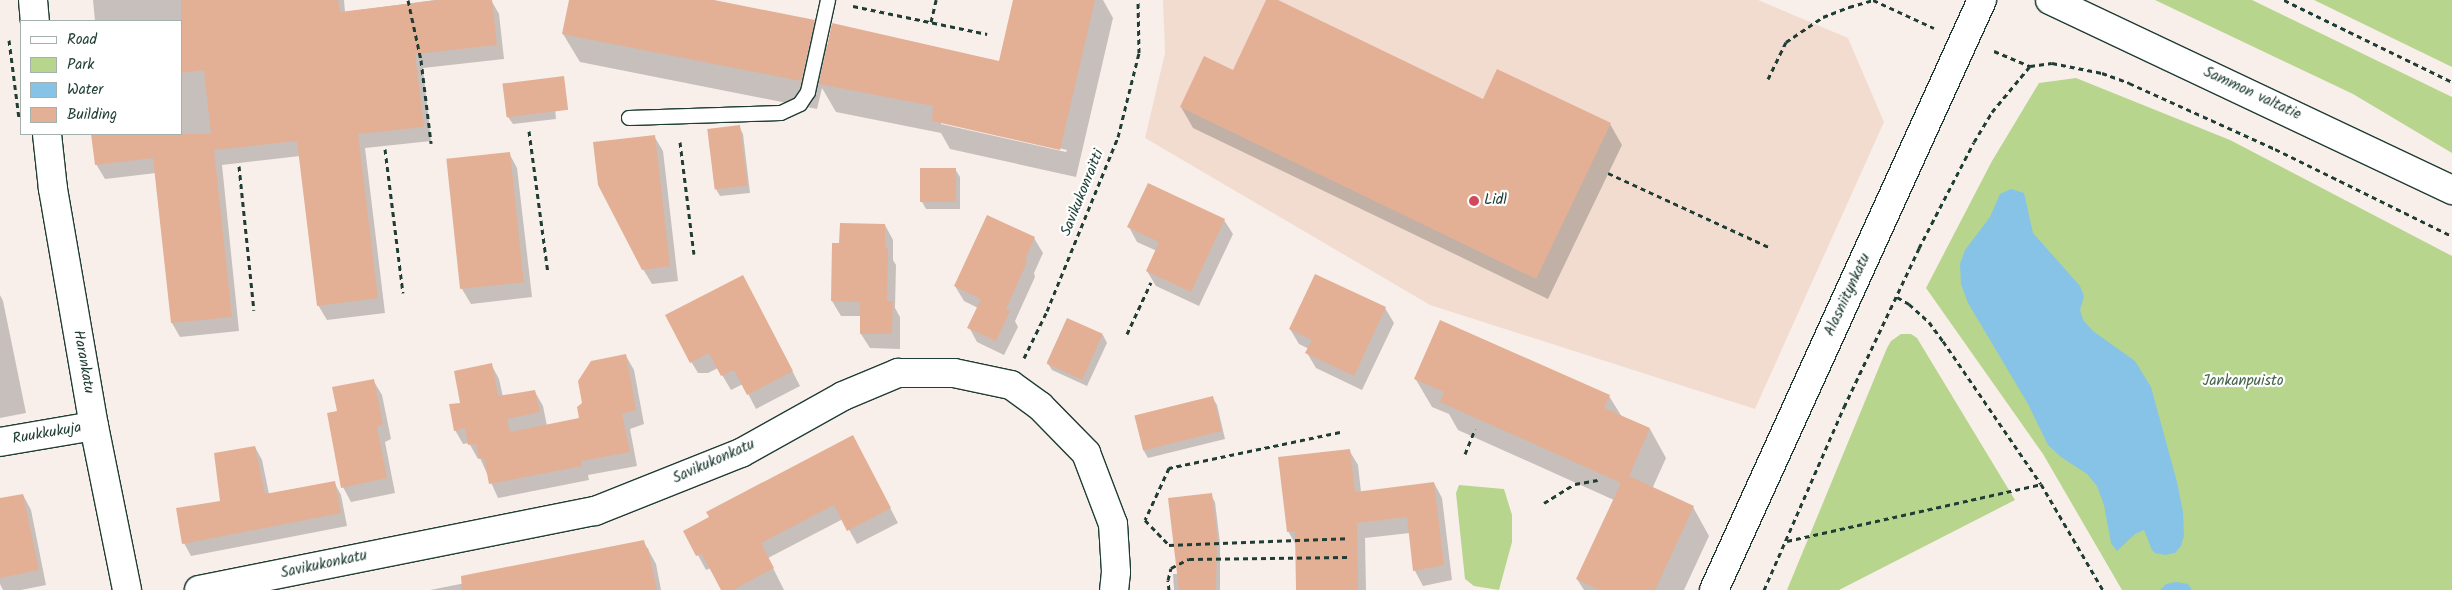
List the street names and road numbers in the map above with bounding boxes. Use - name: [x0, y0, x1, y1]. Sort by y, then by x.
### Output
- street label: Sammon valtatie: [2200, 64, 2304, 124]
- street label: Savikukonraitti: [1057, 147, 1109, 239]
- street label: Alasniitynkatu: [1821, 251, 1875, 339]
- street label: Harankatu: [69, 329, 97, 395]
- street label: Ruukkukuja: [11, 419, 83, 449]
- street label: Savikukonkatu: [670, 436, 758, 488]
- street label: Savikukonkatu: [279, 547, 369, 583]

